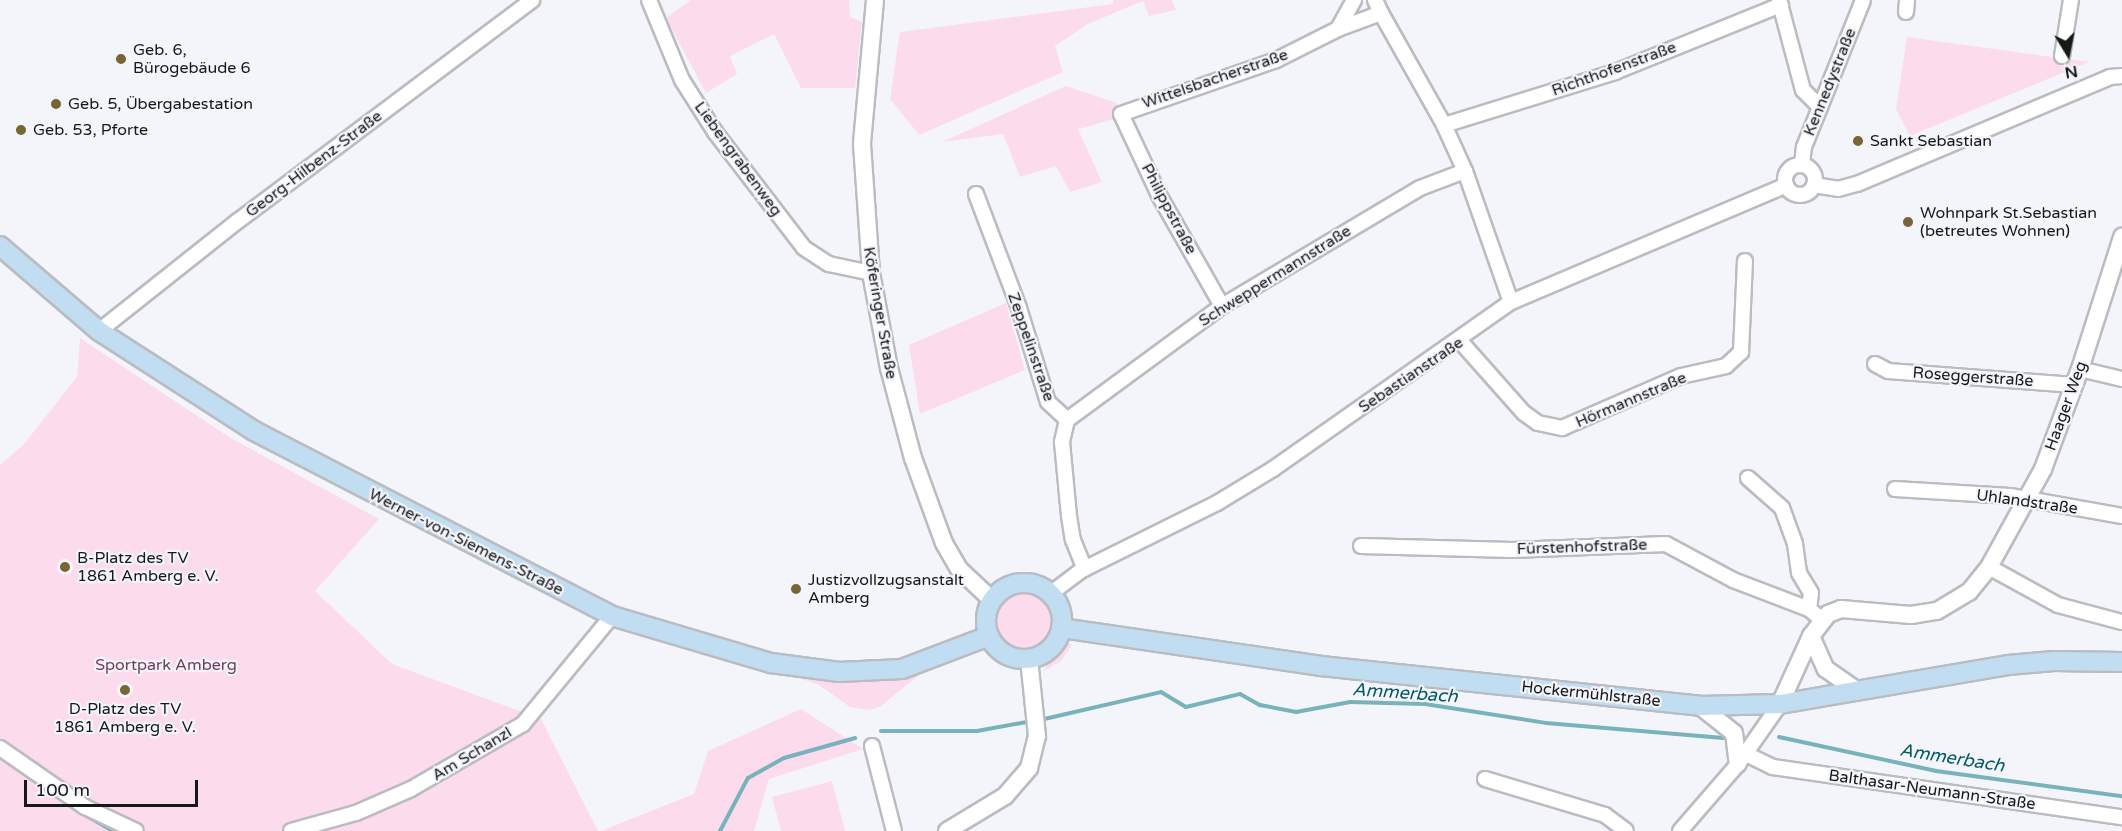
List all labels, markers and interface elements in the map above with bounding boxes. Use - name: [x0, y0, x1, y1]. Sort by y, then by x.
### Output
- north arrow: [2038, 24, 2098, 84]
- street label: Kennedystraße: [1800, 25, 1860, 139]
- street label: Richthofenstraße: [1549, 38, 1679, 100]
- place label: Geb. 6, Bürogebäude 6: [133, 40, 251, 78]
- street label: Wittelsbacherstraße: [1140, 45, 1290, 113]
- marker: Geb. 6, Bürogebäude 6: [114, 52, 128, 66]
- text: N: [2063, 61, 2079, 83]
- place label: Geb. 5, Übergabestation: [68, 94, 253, 114]
- marker: Geb. 5, Übergabestation: [49, 97, 63, 111]
- street label: Liebengrabenweg: [690, 98, 786, 220]
- street label: Georg-Hilbenz-Straße: [242, 106, 386, 222]
- place label: Geb. 53, Pforte: [33, 120, 148, 140]
- marker: Geb. 53, Pforte: [14, 123, 28, 137]
- place label: Sankt Sebastian: [1870, 131, 1992, 151]
- marker: Sankt Sebastian: [1851, 134, 1865, 148]
- street label: Philippstraße: [1137, 160, 1201, 258]
- place label: Wohnpark St.Sebastian (betreutes Wohnen): [1920, 203, 2097, 241]
- marker: Wohnpark St.Sebastian (betreutes Wohnen): [1901, 215, 1915, 229]
- street label: Schweppermannstraße: [1195, 221, 1355, 331]
- street label: Köferinger Straße: [859, 245, 901, 381]
- street label: Zeppelinstraße: [1003, 290, 1059, 404]
- street label: Sebastianstraße: [1355, 333, 1467, 417]
- street label: Haager Weg: [2041, 358, 2091, 454]
- street label: Roseggerstraße: [1912, 363, 2034, 391]
- street label: Hörmannstraße: [1573, 368, 1689, 432]
- street label: Werner-von-Siemens-Straße: [366, 484, 566, 600]
- street label: Uhlandstraße: [1975, 485, 2079, 519]
- street label: Fürstenhofstraße: [1516, 535, 1648, 559]
- place label: B-Platz des TV 1861 Amberg e. V.: [77, 548, 219, 586]
- marker: B-Platz des TV 1861 Amberg e. V.: [58, 560, 72, 574]
- place label: Justizvollzugsanstalt Amberg: [808, 570, 964, 608]
- marker: Justizvollzugsanstalt Amberg: [789, 582, 803, 596]
- park label: Sportpark Amberg: [95, 655, 237, 675]
- street label: Hockermühlstraße: [1521, 677, 1661, 711]
- water label: Ammerbach: [1352, 679, 1458, 707]
- marker: D-Platz des TV 1861 Amberg e. V.: [118, 683, 132, 697]
- place label: D-Platz des TV 1861 Amberg e. V.: [54, 699, 196, 737]
- street label: Am Schanzl: [429, 723, 515, 785]
- water label: Ammerbach: [1898, 739, 2006, 777]
- street label: Balthasar-Neumann-Straße: [1827, 766, 2037, 814]
- scale bar: [27, 768, 201, 806]
- text: 100 m: [35, 779, 90, 801]

